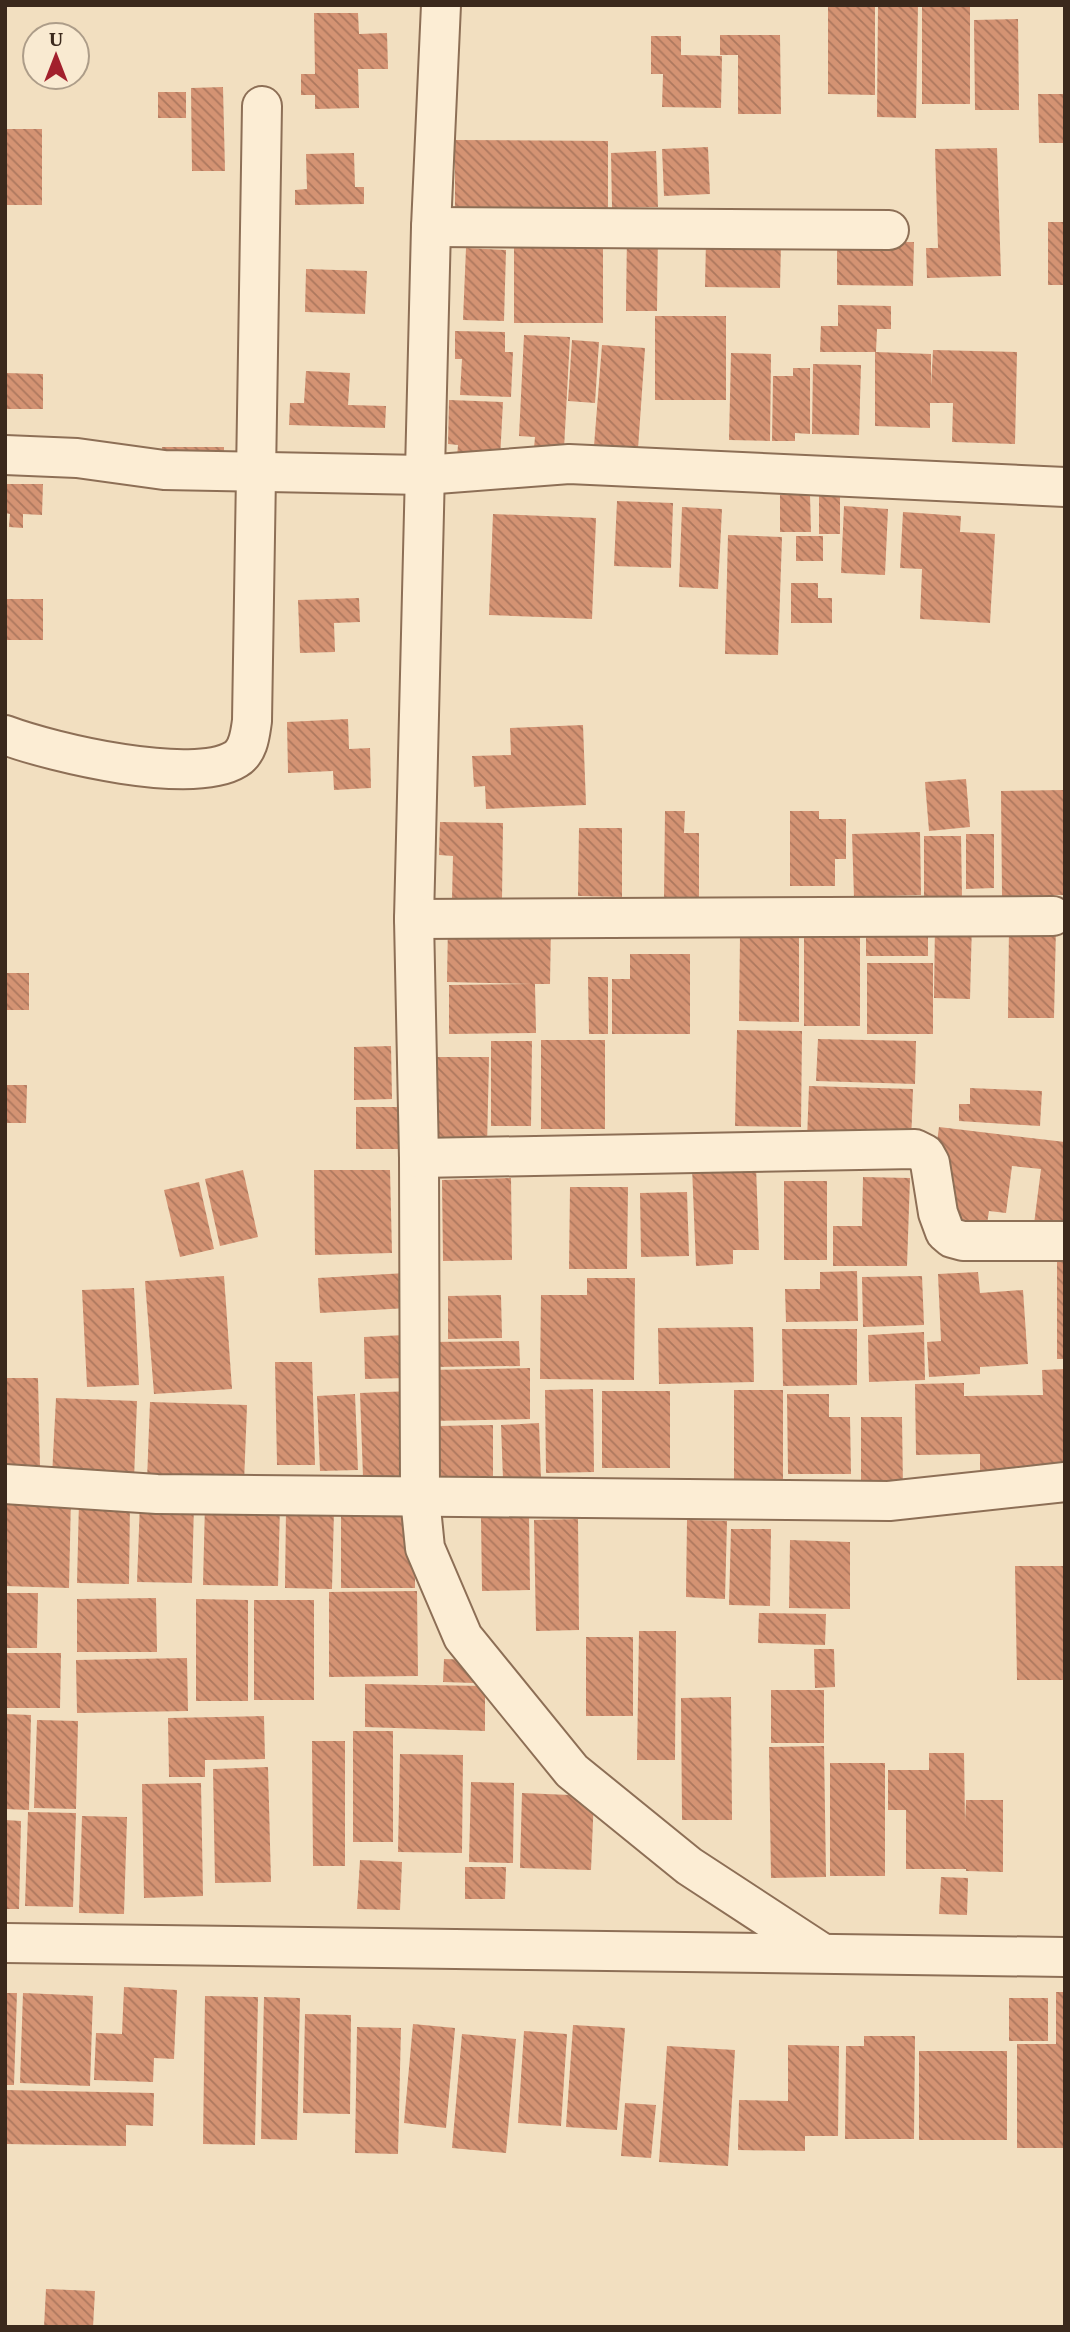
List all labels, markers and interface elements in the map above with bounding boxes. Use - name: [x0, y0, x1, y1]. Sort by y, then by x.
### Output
- north arrow: [21, 21, 91, 91]
- text: U: [49, 27, 63, 51]

